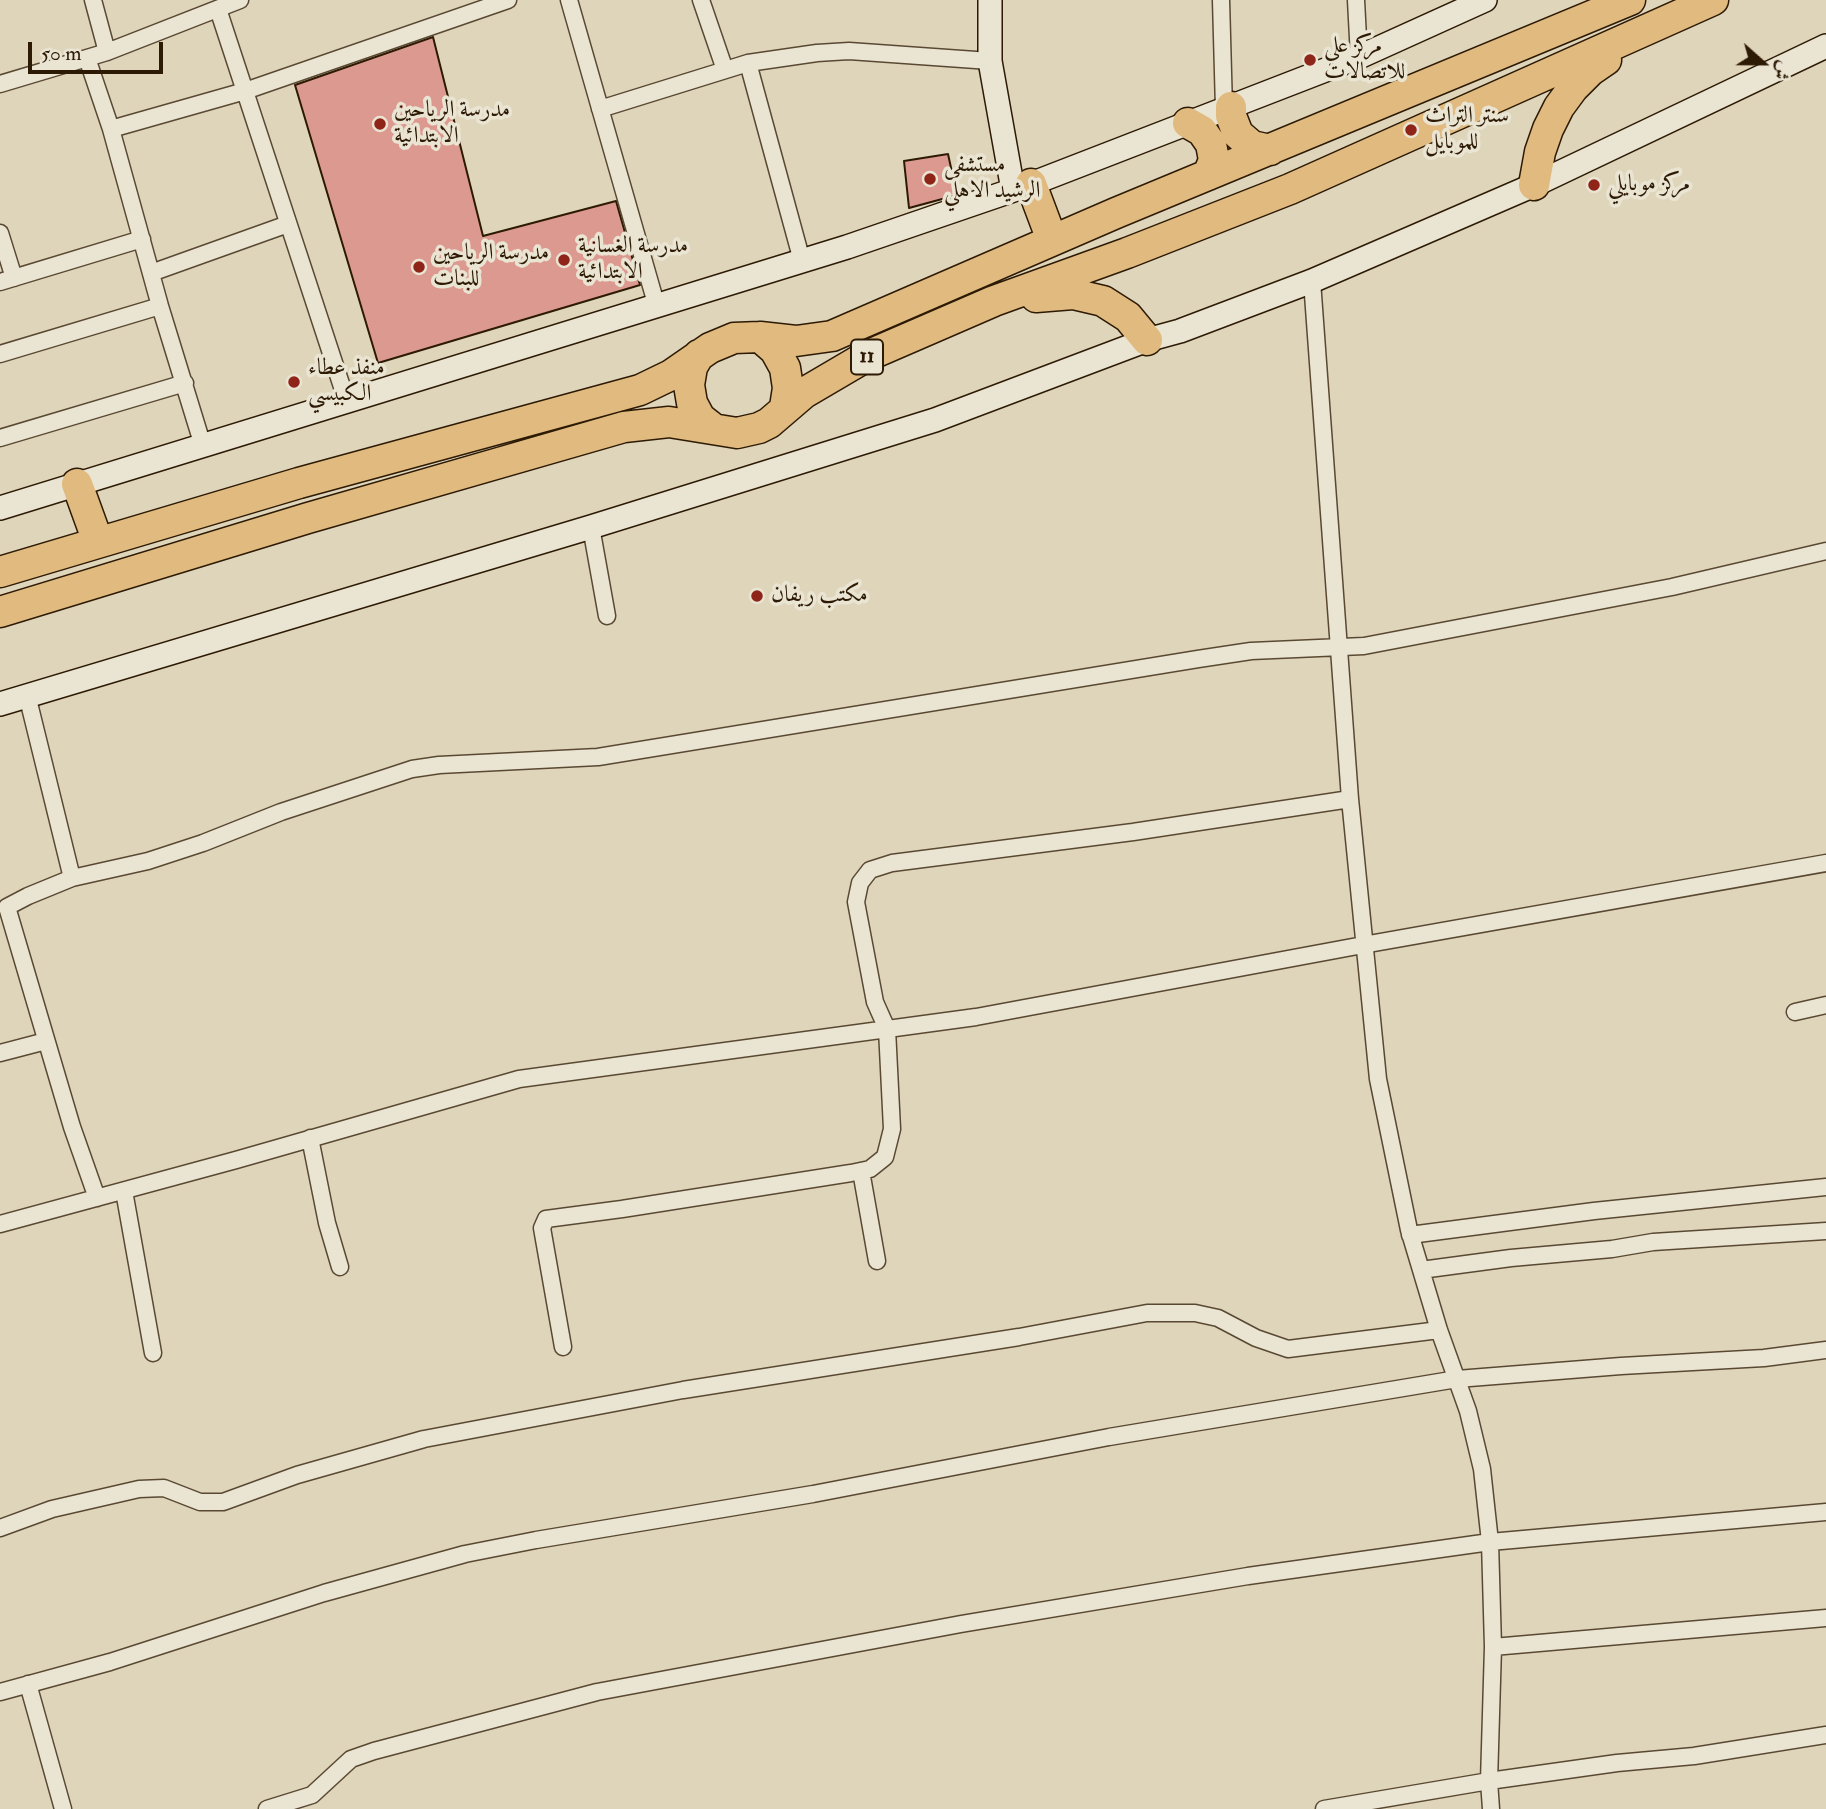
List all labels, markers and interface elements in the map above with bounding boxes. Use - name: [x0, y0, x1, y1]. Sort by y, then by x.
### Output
- scale bar: [32, 28, 166, 72]
- north arrow: [1728, 28, 1798, 98]
- place label: مركز علي للاتصالات: [1324, 33, 1405, 87]
- text: 50 m: [41, 40, 82, 67]
- marker: مركز علي للاتصالات: [1302, 52, 1318, 68]
- text: ش: [1768, 57, 1797, 84]
- place label: مدرسة الرياحين الابتدائية: [394, 97, 510, 151]
- place label: سنتر التراث للموبايل: [1425, 103, 1509, 157]
- marker: مدرسة الرياحين الابتدائية: [372, 116, 388, 132]
- marker: سنتر التراث للموبايل: [1403, 122, 1419, 138]
- place label: مستشفى الرشيد الاهلي: [944, 152, 1040, 206]
- marker: مستشفى الرشيد الاهلي: [922, 171, 938, 187]
- place label: مركز موبايلي: [1608, 171, 1690, 199]
- marker: مركز موبايلي: [1586, 177, 1602, 193]
- place label: مدرسة الغسانية الابتدائية: [578, 233, 688, 287]
- place label: مدرسة الرياحين للبنات: [433, 240, 549, 294]
- marker: مدرسة الغسانية الابتدائية: [556, 252, 572, 268]
- marker: مدرسة الرياحين للبنات: [411, 259, 427, 275]
- road number: 11: [851, 340, 883, 374]
- place label: منفذ عطاء الكبيسي: [308, 355, 385, 409]
- marker: منفذ عطاء الكبيسي: [286, 374, 302, 390]
- place label: مكتب ريفان: [771, 582, 868, 610]
- marker: مكتب ريفان: [749, 588, 765, 604]

